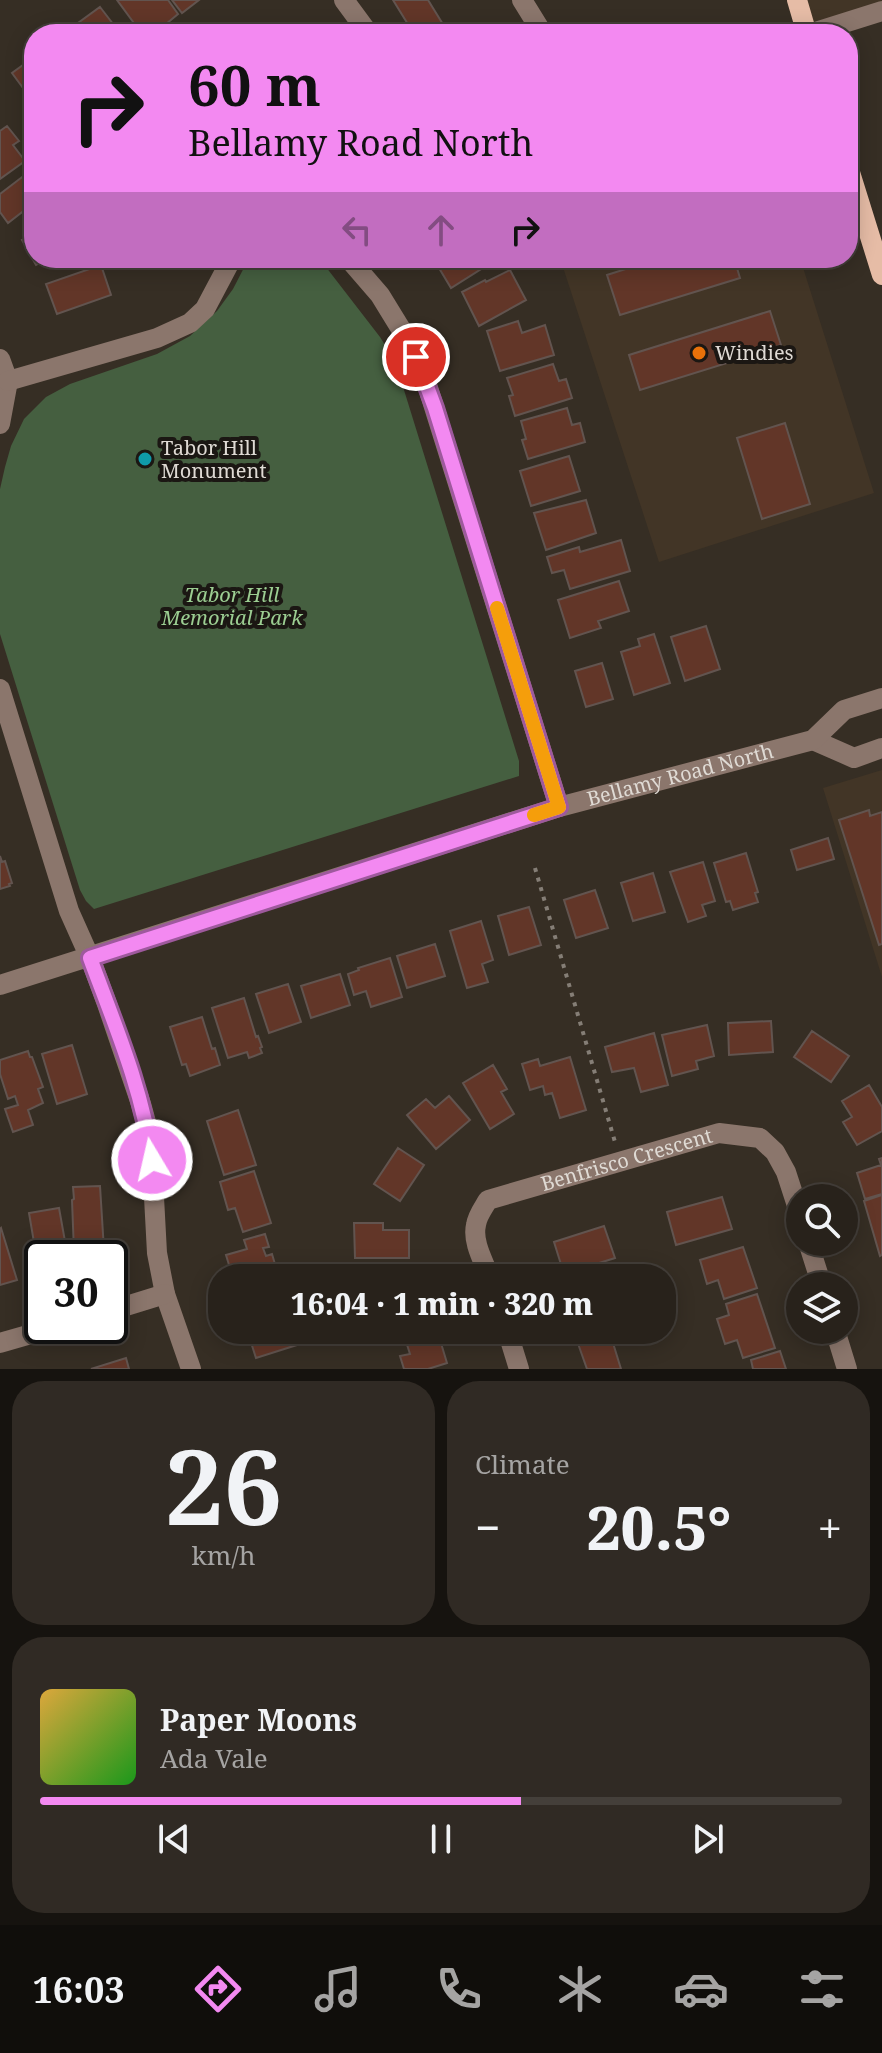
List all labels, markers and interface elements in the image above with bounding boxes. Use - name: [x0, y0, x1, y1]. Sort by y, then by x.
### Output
- text: 60 m: [188, 46, 321, 122]
- icon: right: [56, 56, 160, 160]
- text: Bellamy Road North: [188, 118, 533, 167]
- icon: left: [335, 208, 379, 252]
- icon: ahead: [419, 208, 463, 252]
- icon: right: [503, 208, 547, 252]
- pin: [382, 323, 450, 391]
- icon: arrive: [394, 335, 438, 379]
- place label: Windies: [715, 339, 794, 366]
- marker: Windies: [690, 344, 708, 362]
- place label: Tabor Hill Monument: [161, 434, 266, 484]
- marker: Tabor Hill Monument: [136, 450, 154, 468]
- park label: Tabor Hill Memorial Park: [160, 581, 303, 631]
- street label: Bellamy Road North: [584, 737, 777, 812]
- position arrow: [110, 1118, 194, 1202]
- street label: Benfrisco Crescent: [538, 1122, 716, 1197]
- map controls: [786, 1184, 858, 1344]
- button: search: [786, 1184, 858, 1256]
- speed limit sign: 30: [24, 1240, 128, 1344]
- button: layers: [786, 1272, 858, 1344]
- text: 16:04 · 1 min · 320 m: [291, 1283, 593, 1324]
- text: 26: [165, 1414, 282, 1555]
- text: Climate: [475, 1446, 570, 1482]
- text: 20.5°: [587, 1486, 731, 1568]
- text: −: [475, 1497, 500, 1557]
- text: +: [817, 1497, 842, 1557]
- text: km/h: [192, 1537, 255, 1573]
- text: Paper Moons: [160, 1699, 357, 1740]
- text: Ada Vale: [160, 1740, 268, 1776]
- icon: previous: [152, 1817, 196, 1861]
- icon: pause: [419, 1817, 463, 1861]
- icon: next: [686, 1817, 730, 1861]
- icon: directions: [190, 1961, 246, 2017]
- icon: music: [310, 1961, 366, 2017]
- icon: phone: [431, 1961, 487, 2017]
- icon: climate: [552, 1961, 608, 2017]
- icon: car: [673, 1961, 729, 2017]
- icon: filters: [794, 1961, 850, 2017]
- text: 16:03: [32, 1965, 125, 2014]

